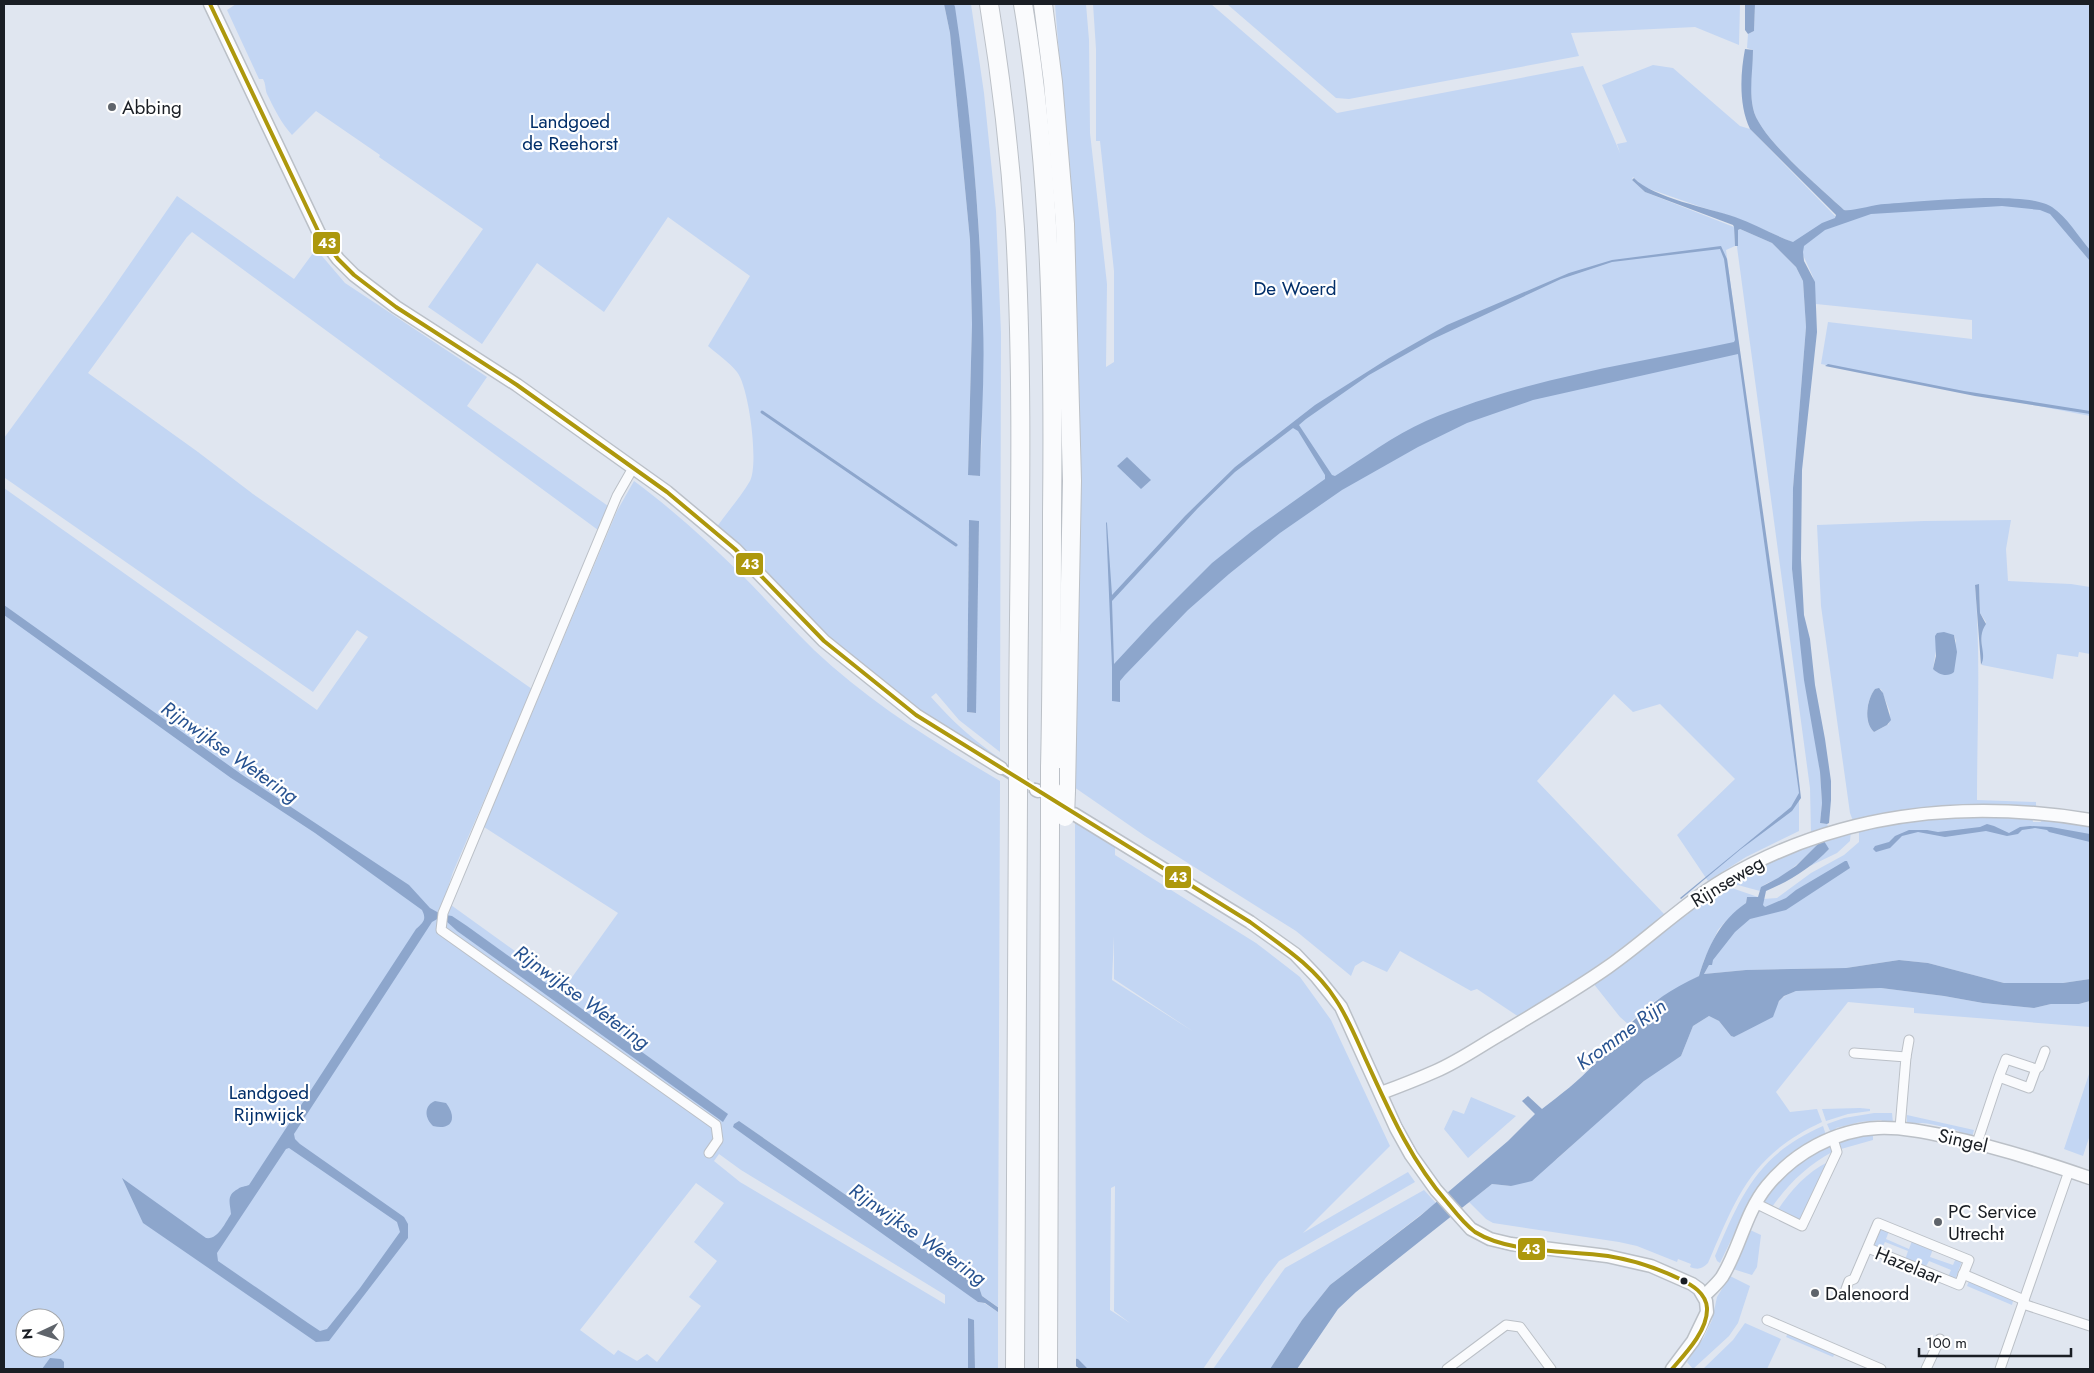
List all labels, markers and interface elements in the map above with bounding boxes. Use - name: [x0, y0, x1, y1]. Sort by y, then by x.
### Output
- place label: Abbing: [122, 94, 182, 121]
- marker: Abbing: [106, 101, 118, 113]
- park label: Landgoed de Reehorst: [522, 108, 618, 157]
- line badge: 43: [312, 231, 341, 255]
- text: 43: [318, 233, 337, 253]
- park label: De Woerd: [1253, 275, 1337, 302]
- line badge: 43: [735, 552, 764, 576]
- text: 43: [741, 554, 760, 574]
- water label: Rijnwijkse Wetering: [155, 694, 304, 811]
- street label: Rijnseweg: [1686, 849, 1769, 914]
- line badge: 43: [1164, 865, 1192, 889]
- text: 43: [1169, 867, 1188, 887]
- water label: Rijnwijkse Wetering: [508, 938, 656, 1057]
- water label: Kromme Rijn: [1570, 992, 1672, 1077]
- park label: Landgoed Rijnwijck: [229, 1079, 309, 1128]
- street label: Singel: [1935, 1122, 1990, 1159]
- water label: Rijnwijkse Wetering: [843, 1176, 992, 1293]
- place label: PC Service Utrecht: [1948, 1198, 2037, 1247]
- marker: PC Service Utrecht: [1932, 1216, 1944, 1228]
- line badge: 43: [1517, 1237, 1546, 1261]
- text: 43: [1522, 1239, 1541, 1259]
- street label: Hazelaar: [1871, 1240, 1947, 1291]
- unlabelled marker: [1679, 1276, 1689, 1286]
- place label: Dalenoord: [1825, 1280, 1909, 1307]
- marker: Dalenoord: [1809, 1287, 1821, 1299]
- north arrow: [15, 1308, 65, 1358]
- scale bar: [1919, 1326, 2072, 1358]
- text: N: [17, 1328, 37, 1340]
- text: 100 m: [1926, 1332, 1967, 1354]

